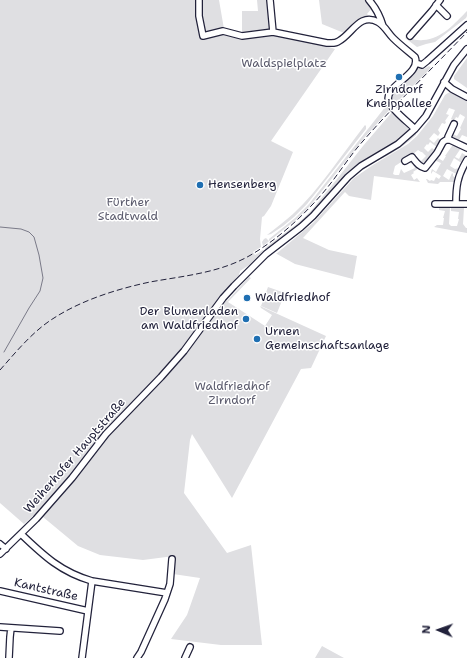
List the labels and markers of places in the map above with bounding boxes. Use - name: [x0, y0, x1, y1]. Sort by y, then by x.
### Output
- marker: Zirndorf Kneippallee: [394, 72, 404, 82]
- place label: Zirndorf Kneippallee: [366, 83, 432, 111]
- place label: Hensenberg: [208, 178, 276, 192]
- marker: Hensenberg: [195, 180, 205, 190]
- place label: Waldfriedhof: [255, 291, 330, 305]
- marker: Waldfriedhof: [242, 293, 252, 303]
- place label: Der Blumenladen am Waldfriedhof: [140, 305, 238, 333]
- marker: Der Blumenladen am Waldfriedhof: [241, 314, 251, 324]
- place label: Urnen Gemeinschaftsanlage: [265, 325, 389, 353]
- marker: Urnen Gemeinschaftsanlage: [252, 334, 262, 344]

